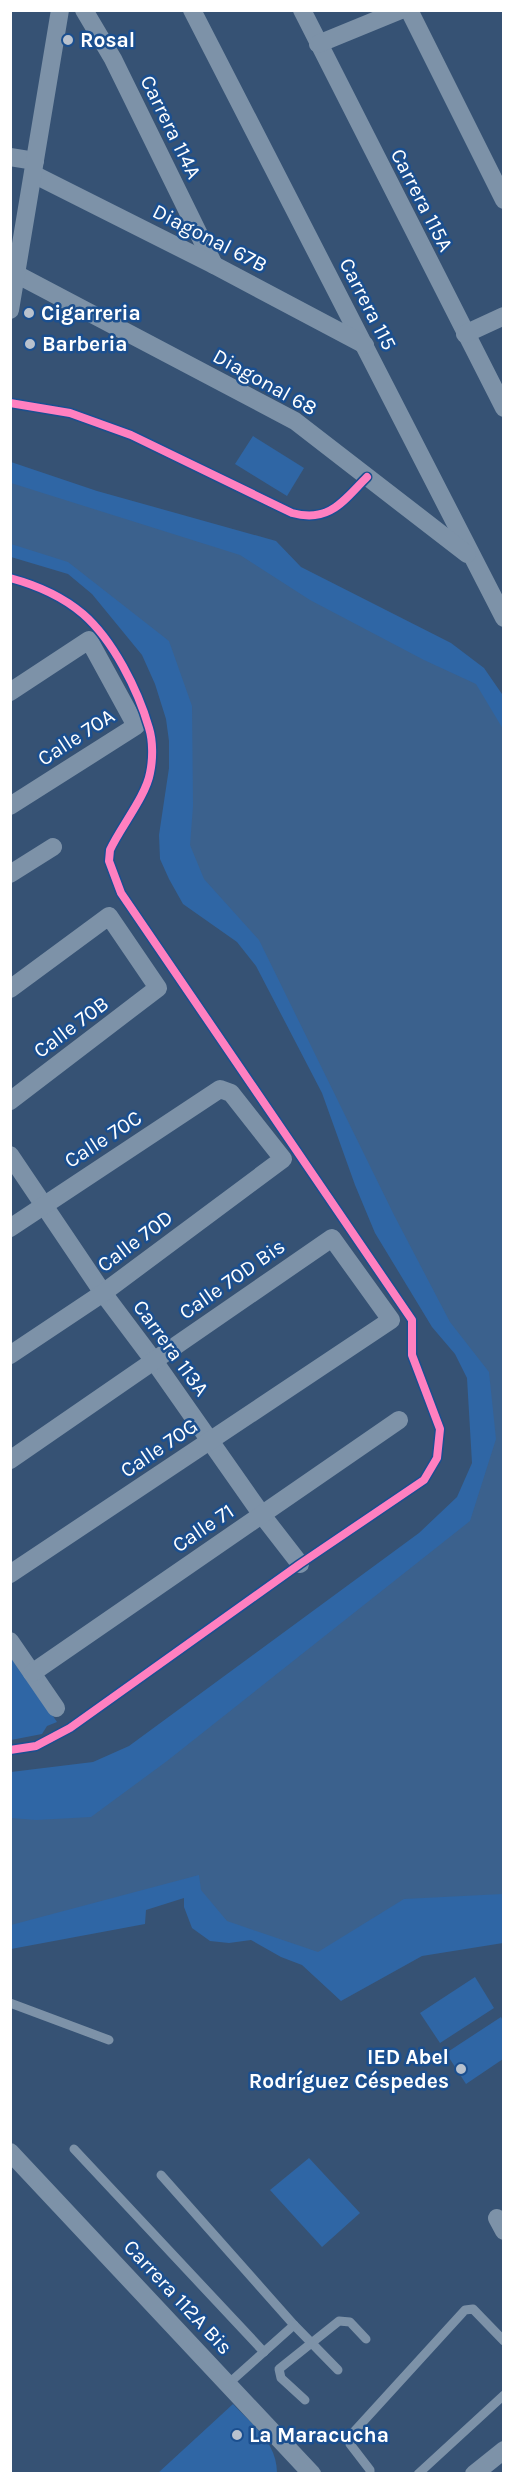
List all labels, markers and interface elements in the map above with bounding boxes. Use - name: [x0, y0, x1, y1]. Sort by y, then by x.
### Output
- place label: Rosal: [80, 28, 135, 52]
- marker: Rosal: [61, 33, 75, 47]
- street label: Carrera 114A: [136, 71, 206, 183]
- street label: Carrera 115A: [386, 145, 458, 255]
- street label: Diagonal 67B: [149, 199, 271, 277]
- street label: Carrera 115: [335, 254, 401, 354]
- place label: Cigarreria: [41, 301, 141, 325]
- marker: Cigarreria: [22, 306, 36, 320]
- place label: Barberia: [42, 332, 128, 356]
- marker: Barberia: [23, 337, 37, 351]
- street label: Diagonal 68: [209, 344, 321, 420]
- street label: Calle 70A: [33, 703, 119, 771]
- street label: Calle 70B: [29, 991, 113, 1063]
- street label: Calle 70C: [60, 1105, 146, 1173]
- street label: Calle 70D: [93, 1205, 177, 1277]
- street label: Calle 70D Bis: [175, 1234, 289, 1324]
- street label: Carrera 113A: [128, 1295, 214, 1401]
- street label: Calle 70G: [116, 1413, 202, 1483]
- street label: Calle 71: [168, 1499, 238, 1557]
- place label: IED Abel Rodríguez Céspedes: [249, 2045, 449, 2093]
- marker: IED Abel Rodríguez Céspedes: [454, 2062, 468, 2076]
- street label: Carrera 112A Bis: [119, 2235, 237, 2359]
- place label: La Maracucha: [249, 2423, 389, 2447]
- marker: La Maracucha: [230, 2428, 244, 2442]

